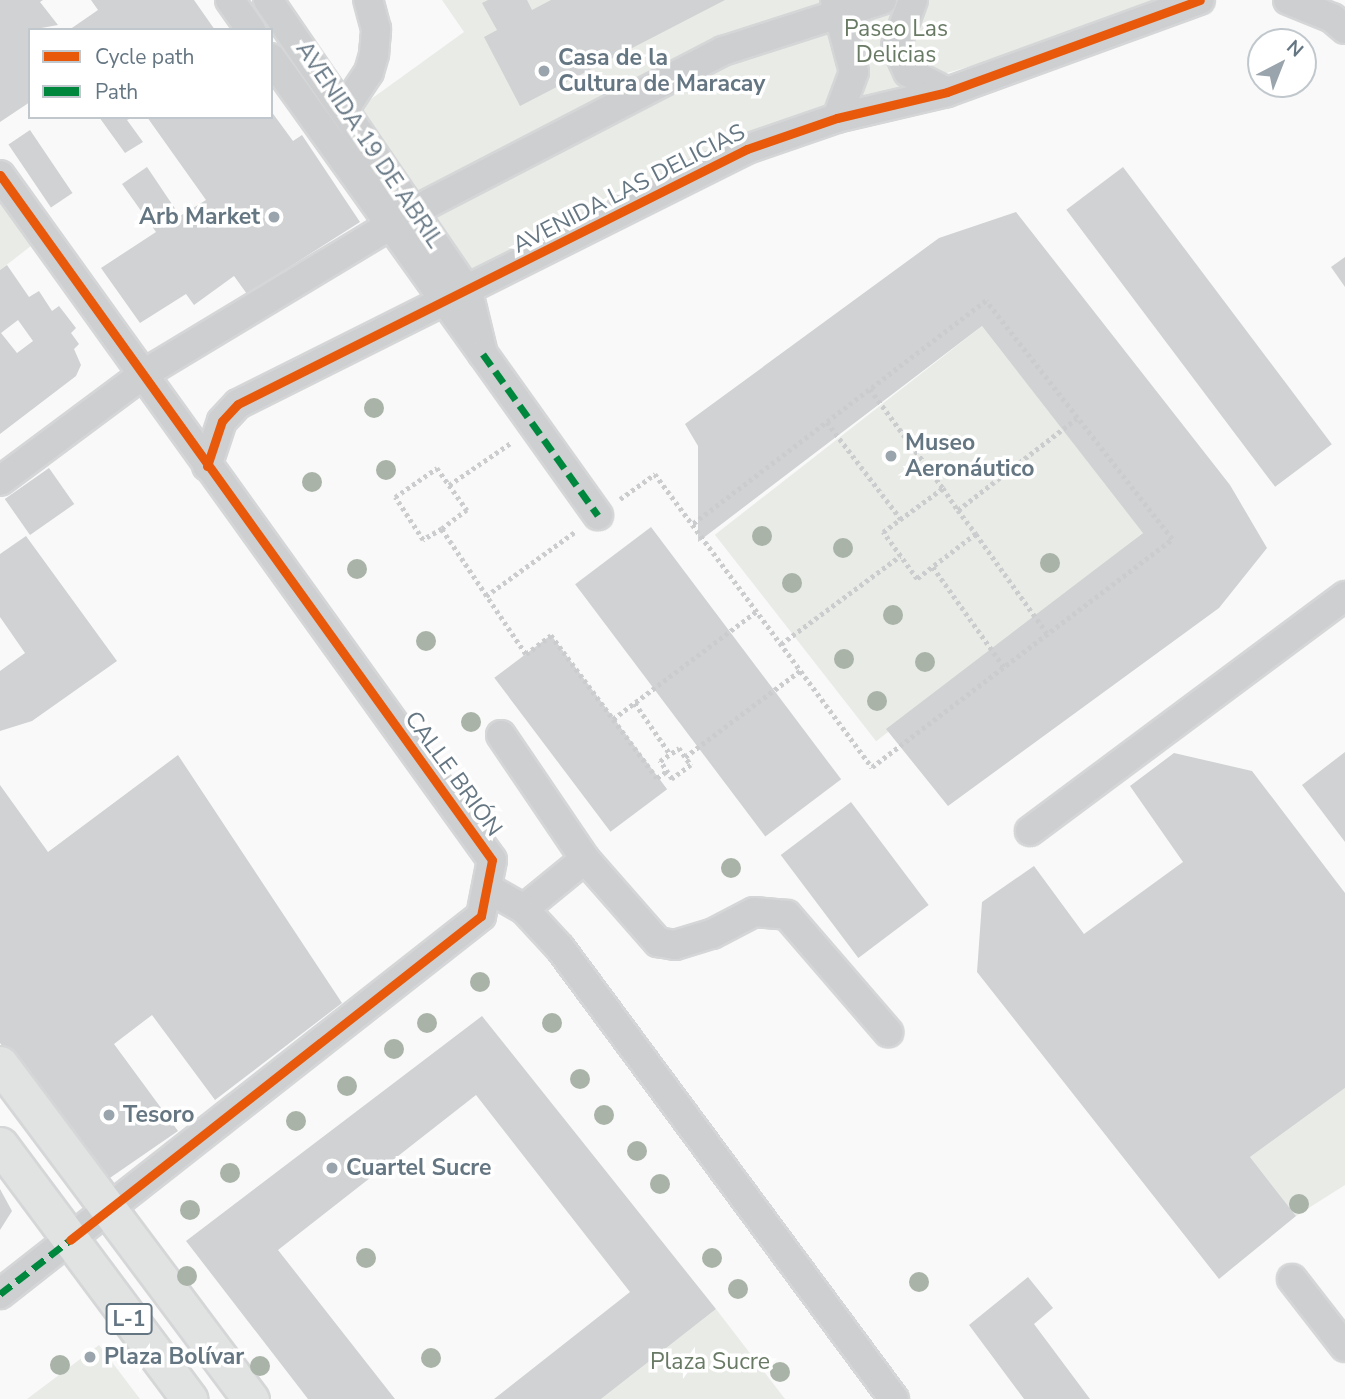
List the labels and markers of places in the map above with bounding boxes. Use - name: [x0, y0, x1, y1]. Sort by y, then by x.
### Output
- place label: Casa de la Cultura de Maracay: [558, 44, 765, 98]
- marker: Casa de la Cultura de Maracay: [536, 63, 552, 79]
- place label: Arb Market: [139, 203, 260, 231]
- marker: Arb Market: [266, 209, 282, 225]
- place label: Museo Aeronáutico: [905, 429, 1034, 483]
- marker: Museo Aeronáutico: [883, 448, 899, 464]
- place label: Tesoro: [123, 1101, 195, 1129]
- marker: Tesoro: [101, 1107, 117, 1123]
- place label: Cuartel Sucre: [346, 1154, 492, 1182]
- marker: Cuartel Sucre: [324, 1160, 340, 1176]
- place label: Plaza Bolívar: [104, 1343, 244, 1371]
- marker: Plaza Bolívar: [82, 1349, 98, 1365]

